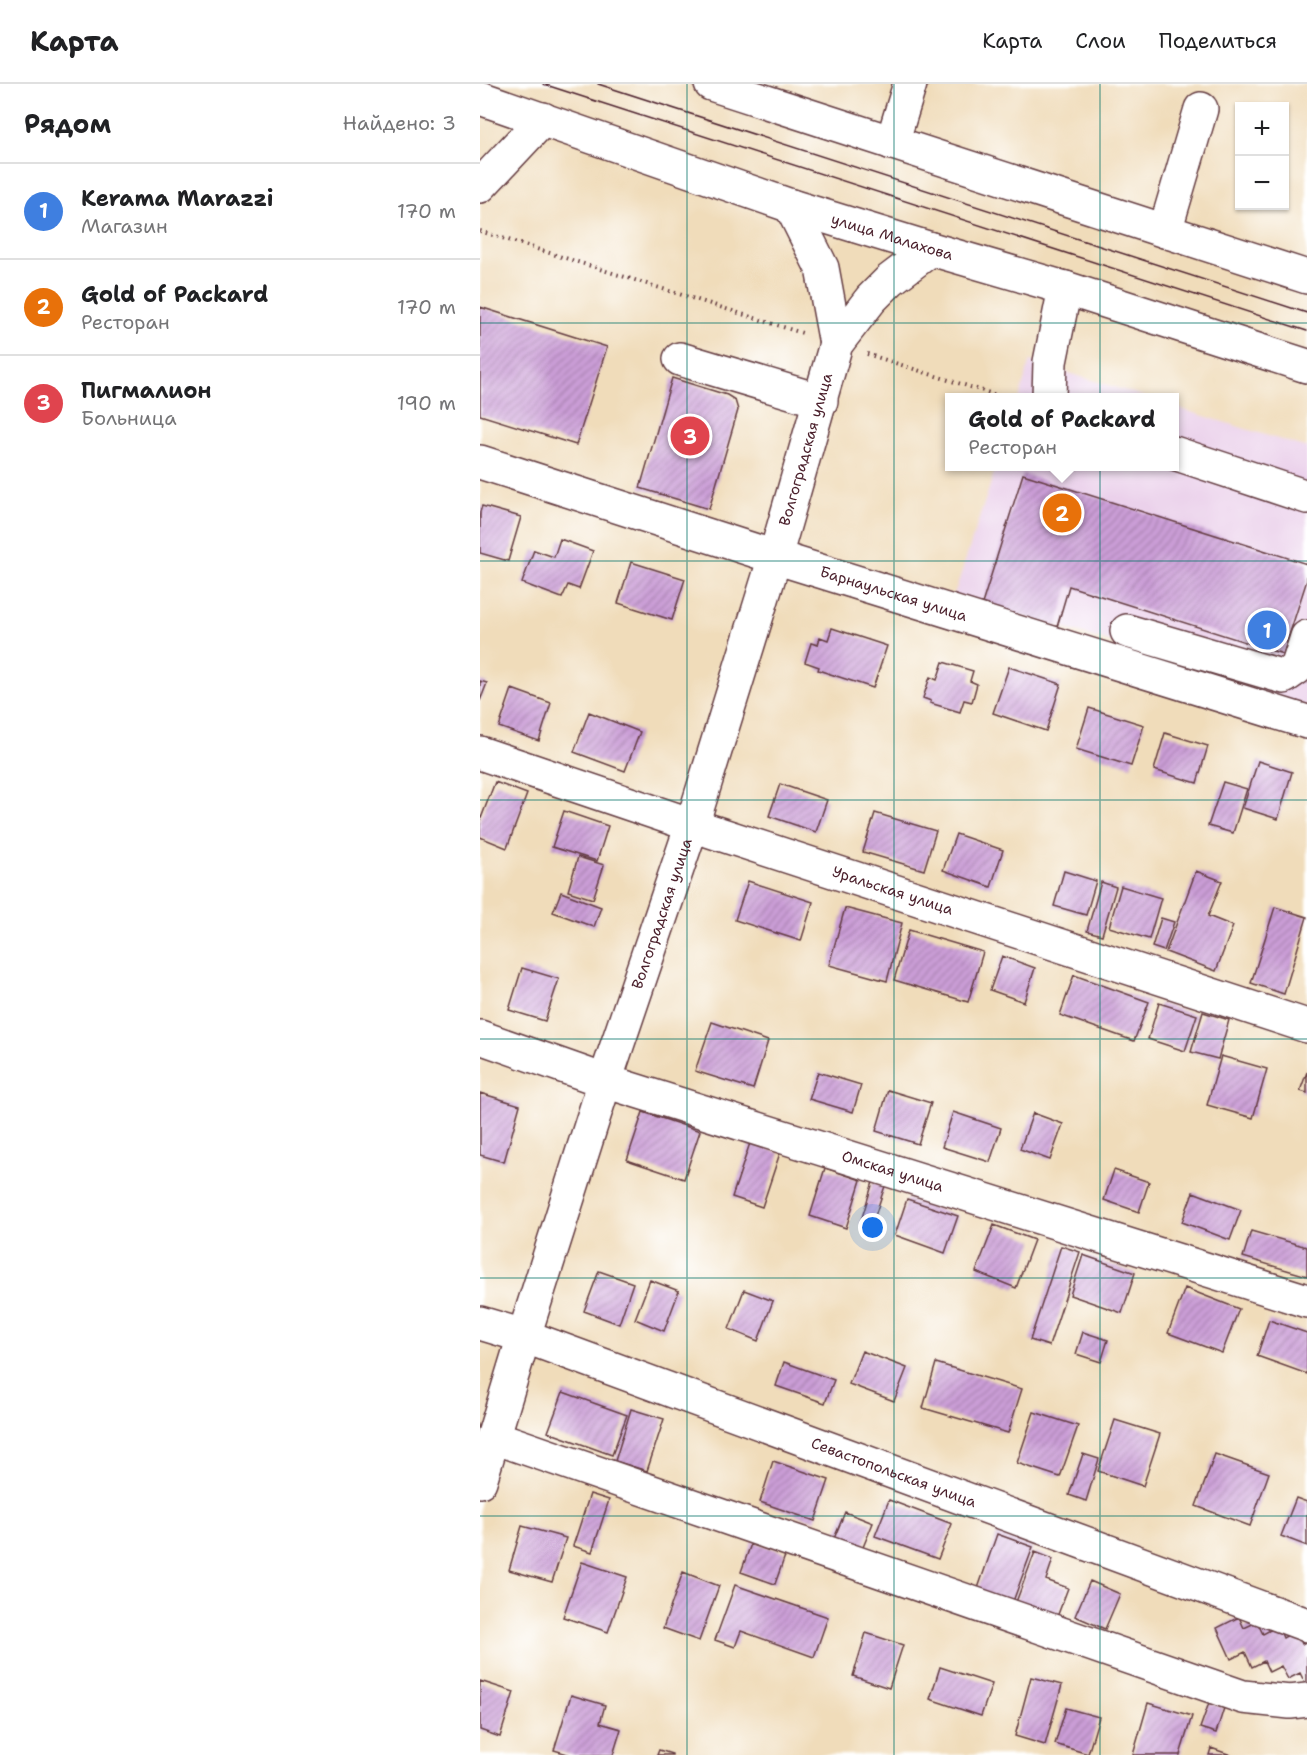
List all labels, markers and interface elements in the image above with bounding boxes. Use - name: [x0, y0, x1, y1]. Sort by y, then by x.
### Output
- text: Карта: [30, 22, 119, 60]
- text: Карта: [982, 27, 1042, 55]
- text: Слои: [1075, 27, 1126, 55]
- text: Поделиться: [1159, 27, 1277, 55]
- map controls: [1235, 102, 1289, 210]
- button: +: [1235, 102, 1289, 156]
- text: Рядом: [24, 106, 111, 141]
- text: Найдено: 3: [343, 110, 456, 136]
- button: −: [1235, 156, 1289, 210]
- text: Kerama Marazzi: [81, 184, 273, 213]
- text: 1: [39, 198, 48, 224]
- text: 170 m: [397, 198, 456, 224]
- street label: улица Малахова: [829, 209, 956, 265]
- text: Магазин: [81, 213, 168, 239]
- text: Gold of Packard: [81, 280, 268, 309]
- text: 2: [37, 294, 51, 320]
- text: 170 m: [397, 294, 456, 320]
- text: Ресторан: [81, 309, 170, 335]
- street label: Волгоградская улица: [774, 370, 837, 528]
- text: Пигмалион: [81, 376, 212, 405]
- text: 3: [37, 390, 51, 416]
- text: 190 m: [397, 390, 456, 416]
- popup: [945, 393, 1179, 471]
- text: Больница: [81, 405, 177, 431]
- text: Gold of Packard: [968, 405, 1156, 434]
- pin: 3: [670, 414, 710, 458]
- text: Ресторан: [968, 434, 1057, 460]
- pin: 2: [1042, 490, 1082, 536]
- street label: Барнаульская улица: [817, 562, 970, 626]
- pin: 1: [1248, 608, 1286, 652]
- street label: Волгоградская улица: [627, 835, 697, 992]
- street label: Уральская улица: [830, 861, 956, 920]
- street label: Омская улица: [839, 1146, 947, 1197]
- your location: [858, 1213, 887, 1242]
- street label: Севастопольская улица: [808, 1433, 980, 1512]

